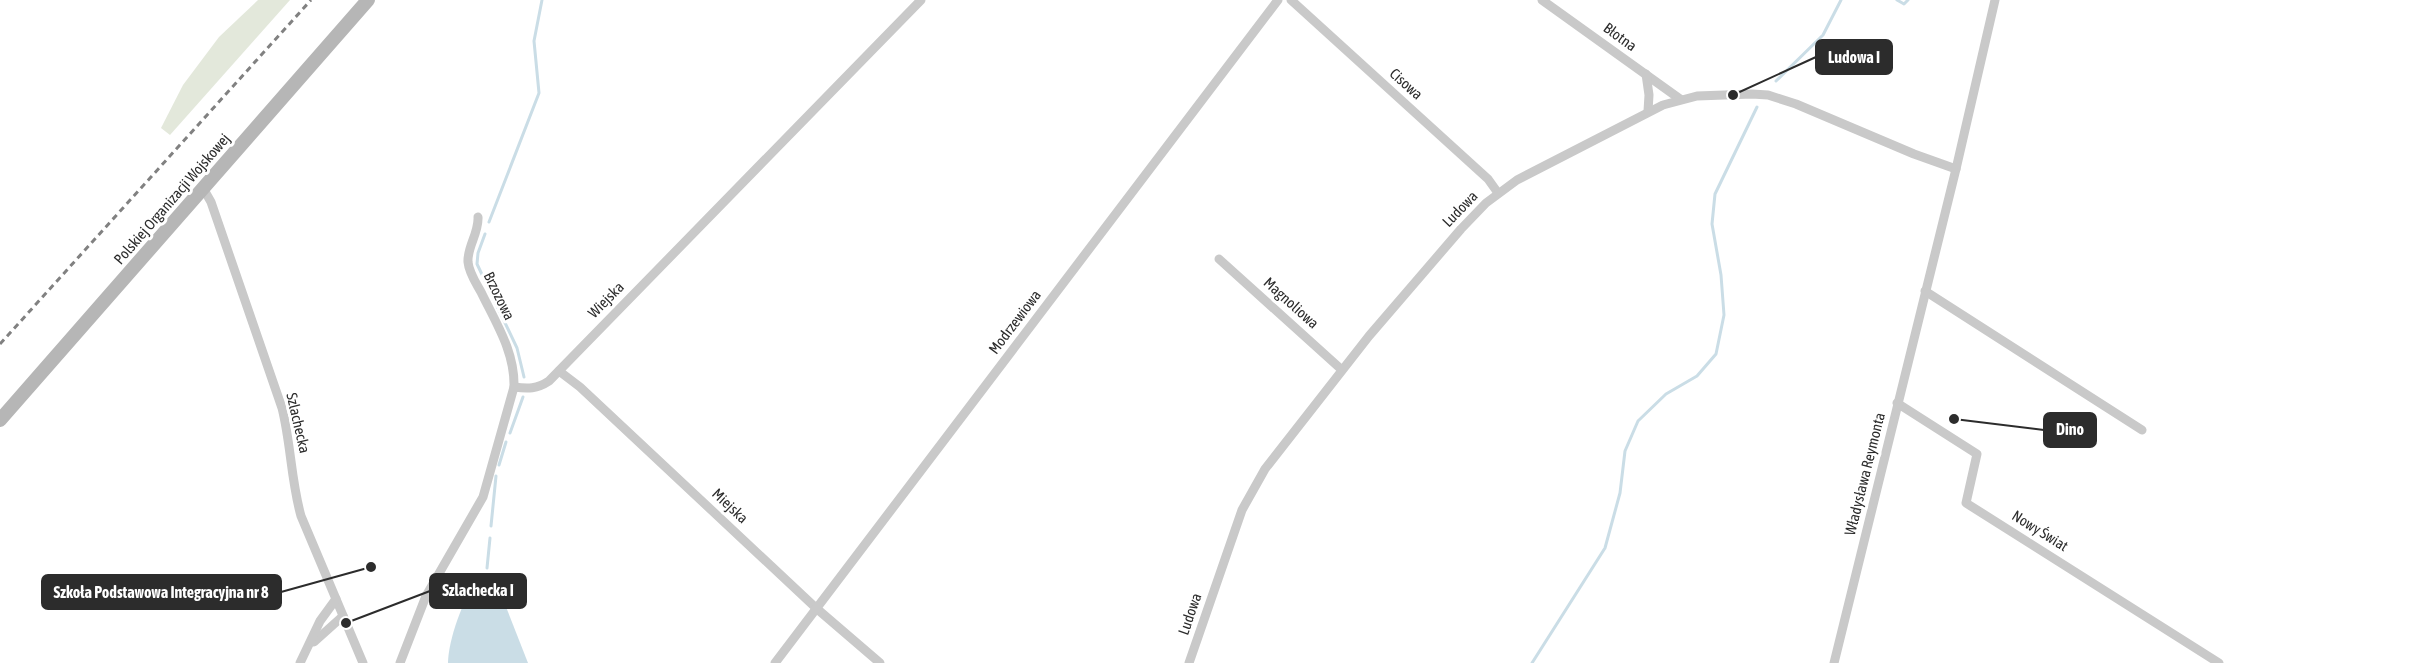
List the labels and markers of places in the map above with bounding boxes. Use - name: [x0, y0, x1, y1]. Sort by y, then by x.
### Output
- callout: Ludowa I: [1816, 40, 1892, 74]
- callout: Dino: [2044, 413, 2096, 447]
- callout: Szlachecka I: [430, 574, 526, 608]
- callout: Szkoła Podstawowa Integracyjna nr 8: [42, 575, 281, 609]

